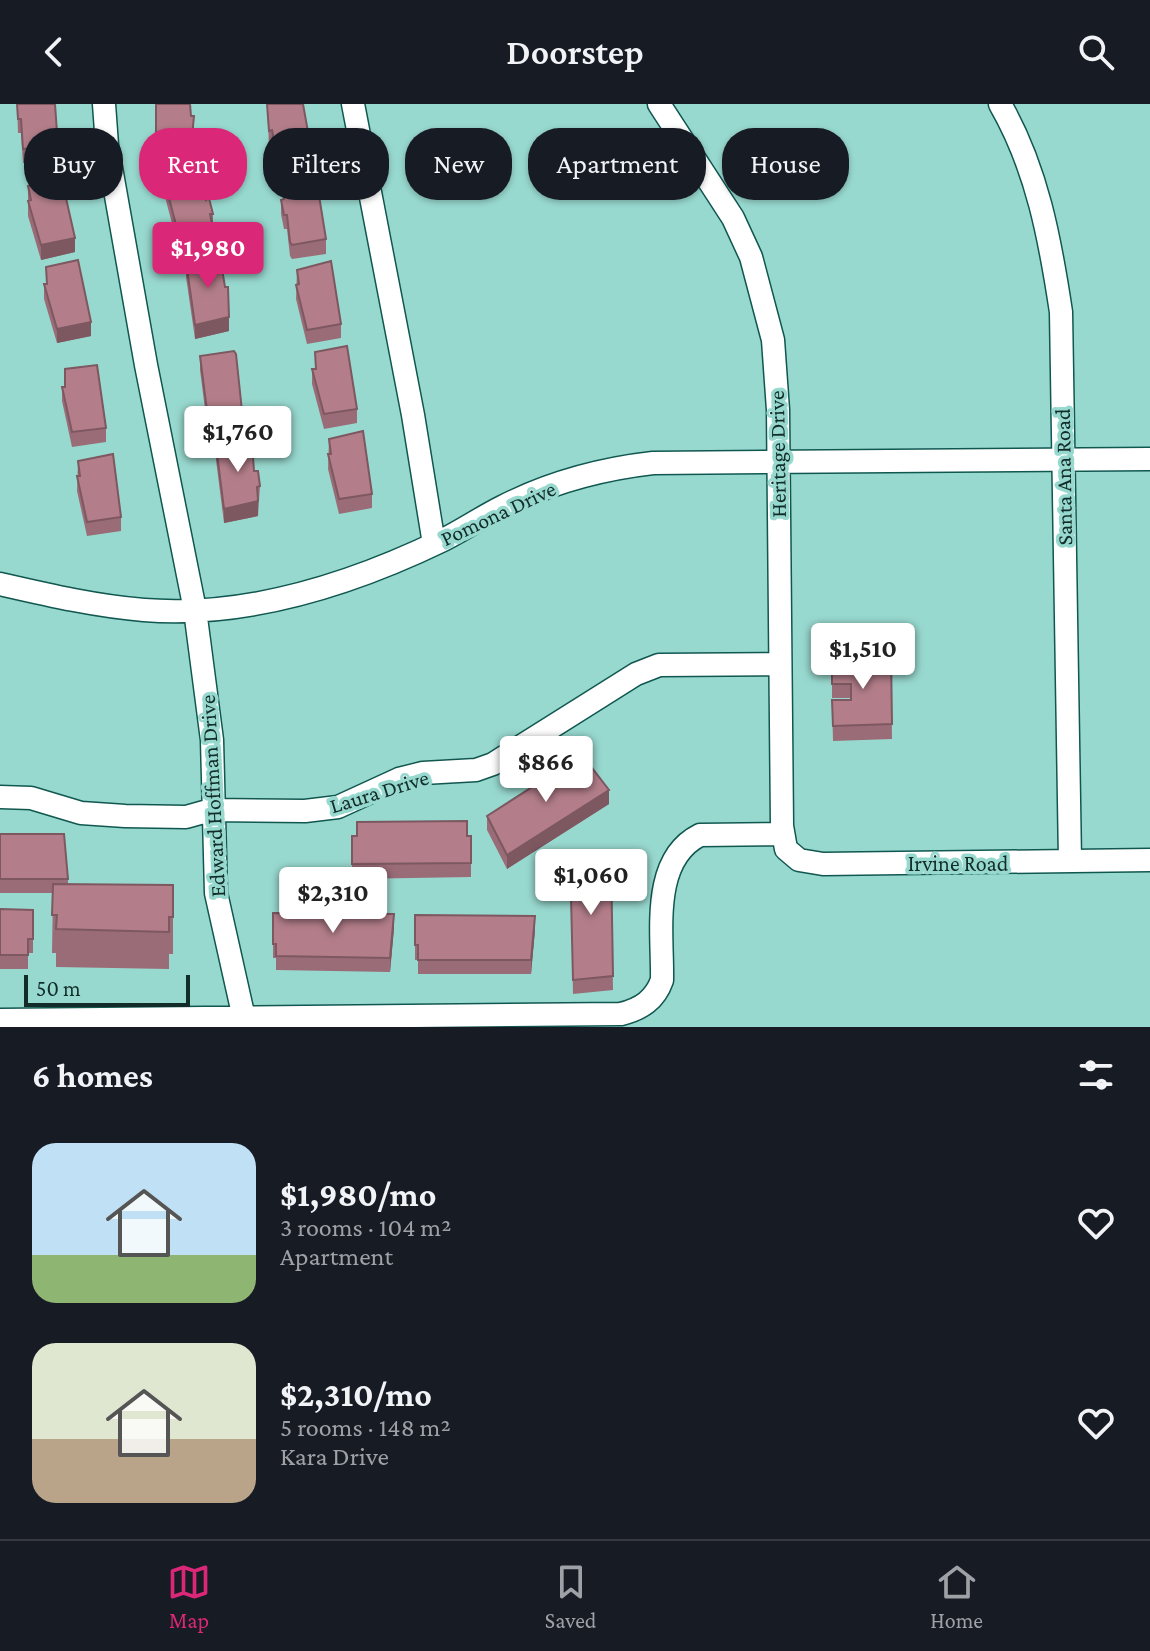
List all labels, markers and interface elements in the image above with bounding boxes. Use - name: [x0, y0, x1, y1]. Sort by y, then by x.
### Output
- icon: back: [32, 30, 76, 74]
- icon: search: [1074, 30, 1118, 74]
- text: Doorstep: [506, 32, 644, 72]
- chip: Buy: [24, 128, 123, 200]
- chip: Rent: [139, 128, 247, 200]
- chip: Filters: [263, 128, 389, 200]
- chip: New: [405, 128, 512, 200]
- chip: Apartment: [528, 128, 706, 200]
- chip: House: [722, 128, 849, 200]
- pin: $1,980: [143, 222, 273, 290]
- text: $1,980: [171, 233, 245, 262]
- street label: Heritage Drive: [764, 390, 791, 518]
- pin: $1,760: [173, 406, 303, 474]
- street label: Santa Ana Road: [1050, 408, 1077, 546]
- text: $1,760: [202, 417, 274, 446]
- street label: Pomona Drive: [437, 476, 560, 551]
- pin: $1,510: [798, 623, 928, 691]
- text: $1,510: [829, 634, 897, 663]
- street label: Edward Hoffman Drive: [195, 694, 230, 898]
- pin: $866: [499, 736, 593, 804]
- text: $866: [518, 747, 574, 776]
- street label: Laura Drive: [327, 765, 432, 818]
- pin: $1,060: [526, 849, 656, 917]
- street label: Irvine Road: [908, 851, 1009, 876]
- text: $1,060: [553, 860, 629, 889]
- pin: $2,310: [268, 867, 398, 935]
- text: $2,310: [297, 878, 369, 907]
- scale bar: [24, 971, 190, 1007]
- text: 50 m: [36, 976, 81, 1001]
- icon: filters: [1074, 1053, 1118, 1097]
- text: 6 homes: [32, 1057, 153, 1094]
- icon: home: [96, 1175, 192, 1271]
- text: $1,980/mo: [280, 1176, 436, 1213]
- icon: heart: [1074, 1201, 1118, 1245]
- text: 3 rooms · 104 m²: [280, 1213, 451, 1242]
- text: Apartment: [280, 1242, 393, 1271]
- icon: home: [96, 1375, 192, 1471]
- text: $2,310/mo: [280, 1376, 432, 1413]
- icon: heart: [1074, 1401, 1118, 1445]
- text: 5 rooms · 148 m²: [280, 1413, 451, 1442]
- text: Kara Drive: [280, 1442, 389, 1471]
- tab: Map: [167, 1560, 211, 1633]
- tab: Saved: [545, 1560, 596, 1633]
- tab: Home: [930, 1560, 983, 1633]

